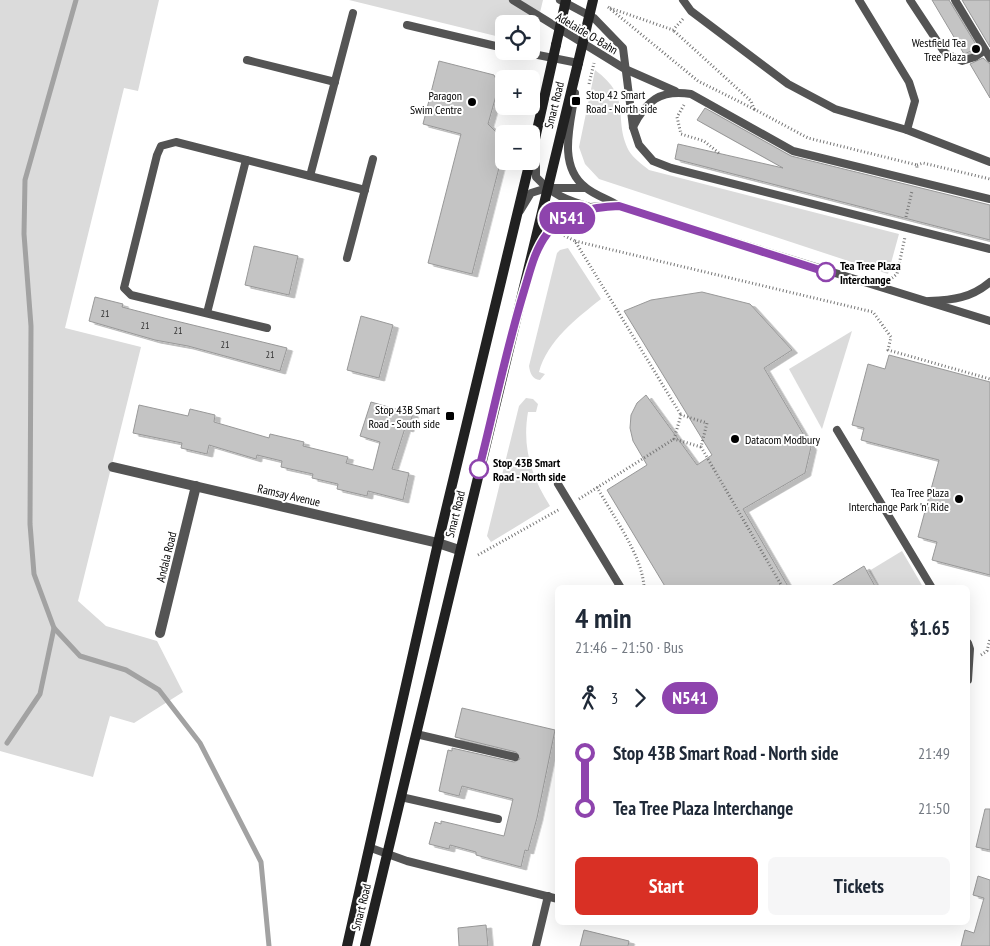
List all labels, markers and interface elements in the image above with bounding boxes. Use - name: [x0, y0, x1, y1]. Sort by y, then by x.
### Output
- street label: Adelaide O-Bahn: [553, 9, 621, 57]
- map controls: [495, 15, 540, 170]
- button: locate: [495, 15, 540, 60]
- place label: Westfield Tea Tree Plaza: [912, 35, 966, 64]
- marker: Westfield Tea Tree Plaza: [970, 43, 982, 55]
- button: +: [495, 70, 540, 115]
- street label: Smart Road: [541, 80, 567, 130]
- place label: Stop 42 Smart Road - North side: [586, 87, 657, 116]
- place label: Paragon Swim Centre: [410, 88, 462, 117]
- marker: Stop 42 Smart Road - North side: [570, 95, 582, 107]
- marker: Paragon Swim Centre: [466, 96, 478, 108]
- button: −: [495, 125, 540, 170]
- line badge: N541: [532, 202, 602, 234]
- text: N541: [549, 206, 585, 229]
- place label: Tea Tree Plaza Interchange: [840, 258, 901, 287]
- marker: Tea Tree Plaza Interchange: [816, 262, 836, 282]
- house number: 21: [101, 307, 110, 320]
- house number: 21: [141, 319, 150, 332]
- house number: 21: [174, 324, 183, 337]
- house number: 21: [221, 338, 230, 351]
- house number: 21: [266, 348, 275, 361]
- place label: Stop 43B Smart Road - South side: [368, 402, 441, 431]
- marker: Stop 43B Smart Road - South side: [444, 410, 456, 422]
- place label: Datacom Modbury: [745, 432, 821, 447]
- marker: Datacom Modbury: [729, 433, 741, 445]
- place label: Stop 43B Smart Road - North side: [493, 455, 566, 484]
- marker: Stop 43B Smart Road - North side: [469, 459, 489, 479]
- street label: Ramsay Avenue: [256, 480, 322, 510]
- place label: Tea Tree Plaza Interchange Park 'n' Ride: [849, 485, 949, 514]
- street label: Smart Road: [442, 489, 468, 539]
- marker: Tea Tree Plaza Interchange Park 'n' Ride: [953, 493, 965, 505]
- street label: Andala Road: [152, 530, 180, 584]
- text: 4 min: [575, 599, 632, 636]
- text: $1.65: [910, 616, 950, 640]
- text: 21:46 – 21:50 · Bus: [575, 637, 683, 657]
- icon: walk: [575, 684, 603, 712]
- icon: forward: [626, 684, 654, 712]
- text: N541: [672, 686, 708, 709]
- text: 3: [611, 688, 618, 708]
- text: Stop 43B Smart Road - North side: [613, 741, 839, 765]
- text: 21:49: [918, 743, 950, 763]
- text: Tea Tree Plaza Interchange: [613, 796, 793, 820]
- text: 21:50: [918, 798, 950, 818]
- button: Start: [575, 857, 758, 915]
- button: Tickets: [768, 857, 950, 915]
- street label: Smart Road: [348, 882, 374, 932]

